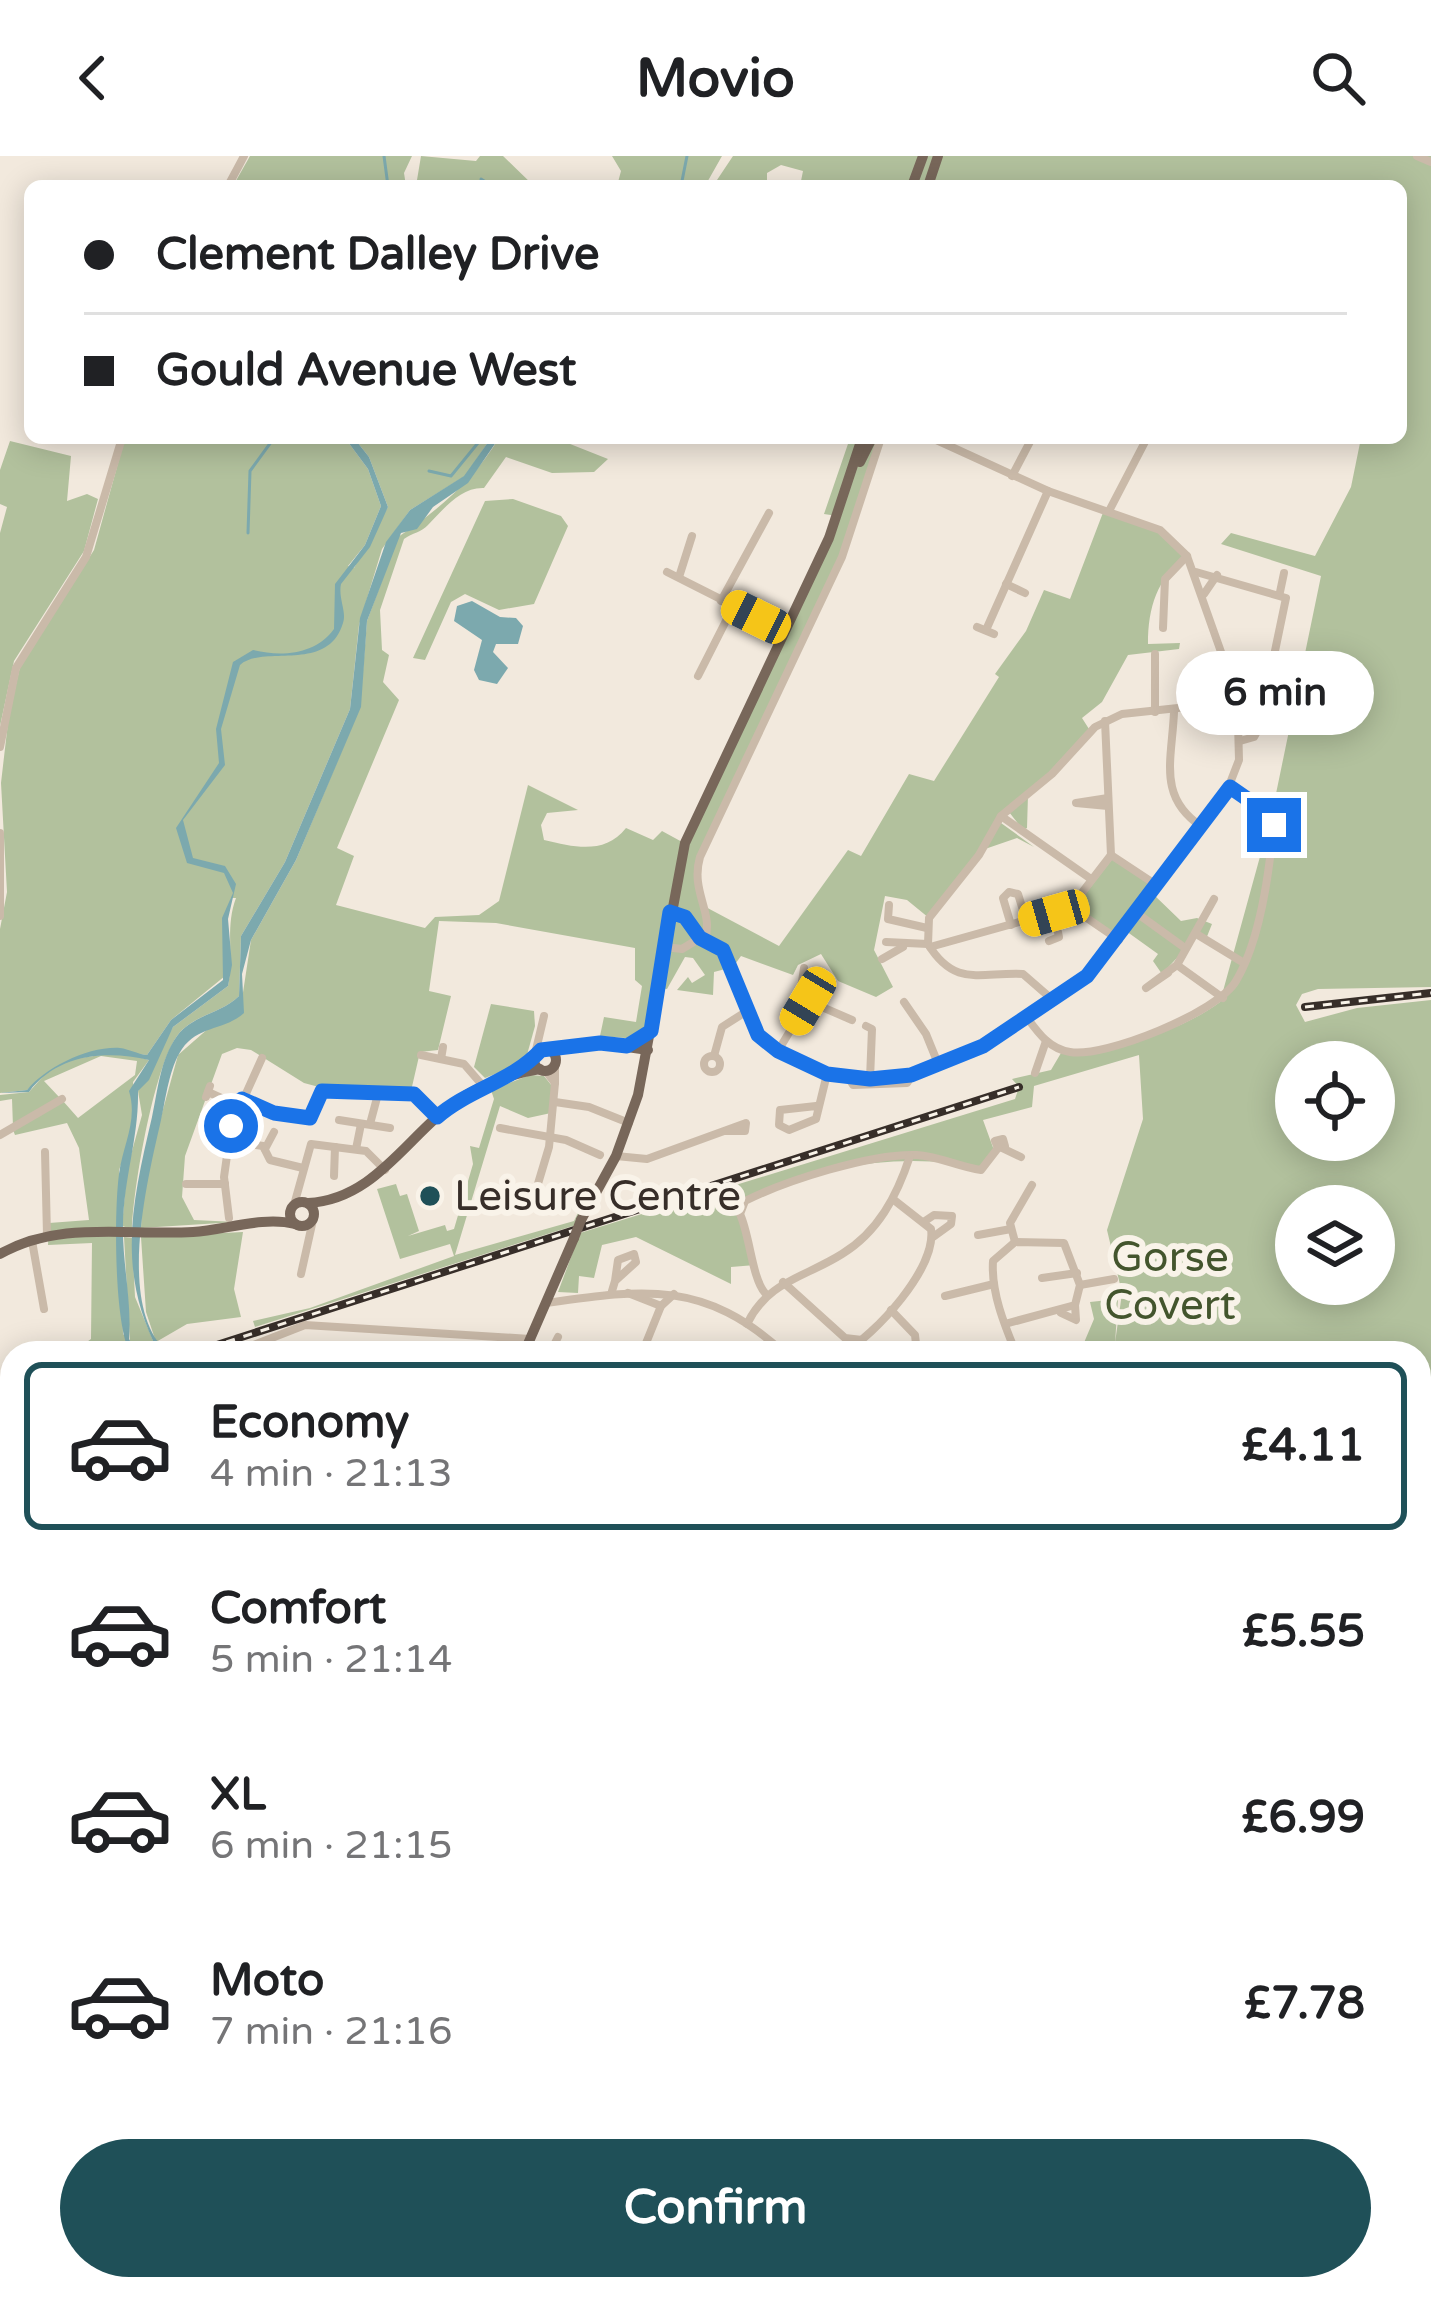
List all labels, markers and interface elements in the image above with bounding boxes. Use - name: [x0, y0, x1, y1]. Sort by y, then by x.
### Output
- icon: back: [60, 45, 126, 111]
- icon: search: [1305, 45, 1371, 111]
- text: Movio: [636, 46, 795, 111]
- text: Clement Dalley Drive: [156, 228, 599, 282]
- text: Gould Avenue West: [156, 344, 576, 398]
- car: [716, 585, 796, 649]
- callout: 6 min: [1175, 651, 1373, 735]
- text: 6 min: [1223, 669, 1327, 716]
- route end: [1247, 798, 1301, 852]
- car: [1014, 886, 1094, 940]
- car: [774, 961, 842, 1041]
- map controls: [1275, 1041, 1395, 1305]
- button: locate: [1275, 1041, 1395, 1161]
- route start: [204, 1099, 258, 1153]
- place label: Leisure Centre: [454, 1171, 741, 1222]
- marker: Leisure Centre: [417, 1183, 443, 1209]
- button: layers: [1275, 1185, 1395, 1305]
- park label: Gorse Covert: [1104, 1232, 1236, 1331]
- icon: car: [66, 1392, 174, 1500]
- text: Economy: [210, 1396, 409, 1450]
- text: £4.11: [1241, 1419, 1365, 1473]
- text: 4 min · 21:13: [210, 1450, 452, 1497]
- icon: car: [66, 1578, 174, 1686]
- text: Comfort: [210, 1582, 386, 1636]
- text: £5.55: [1242, 1605, 1365, 1659]
- text: 5 min · 21:14: [210, 1636, 452, 1683]
- icon: car: [66, 1764, 174, 1872]
- text: XL: [210, 1768, 266, 1822]
- text: £6.99: [1241, 1791, 1365, 1845]
- text: 6 min · 21:15: [210, 1822, 452, 1869]
- icon: car: [66, 1950, 174, 2058]
- text: Moto: [210, 1954, 324, 2008]
- text: £7.78: [1244, 1977, 1365, 2031]
- text: 7 min · 21:16: [210, 2008, 452, 2055]
- button: Confirm: [60, 2139, 1371, 2277]

